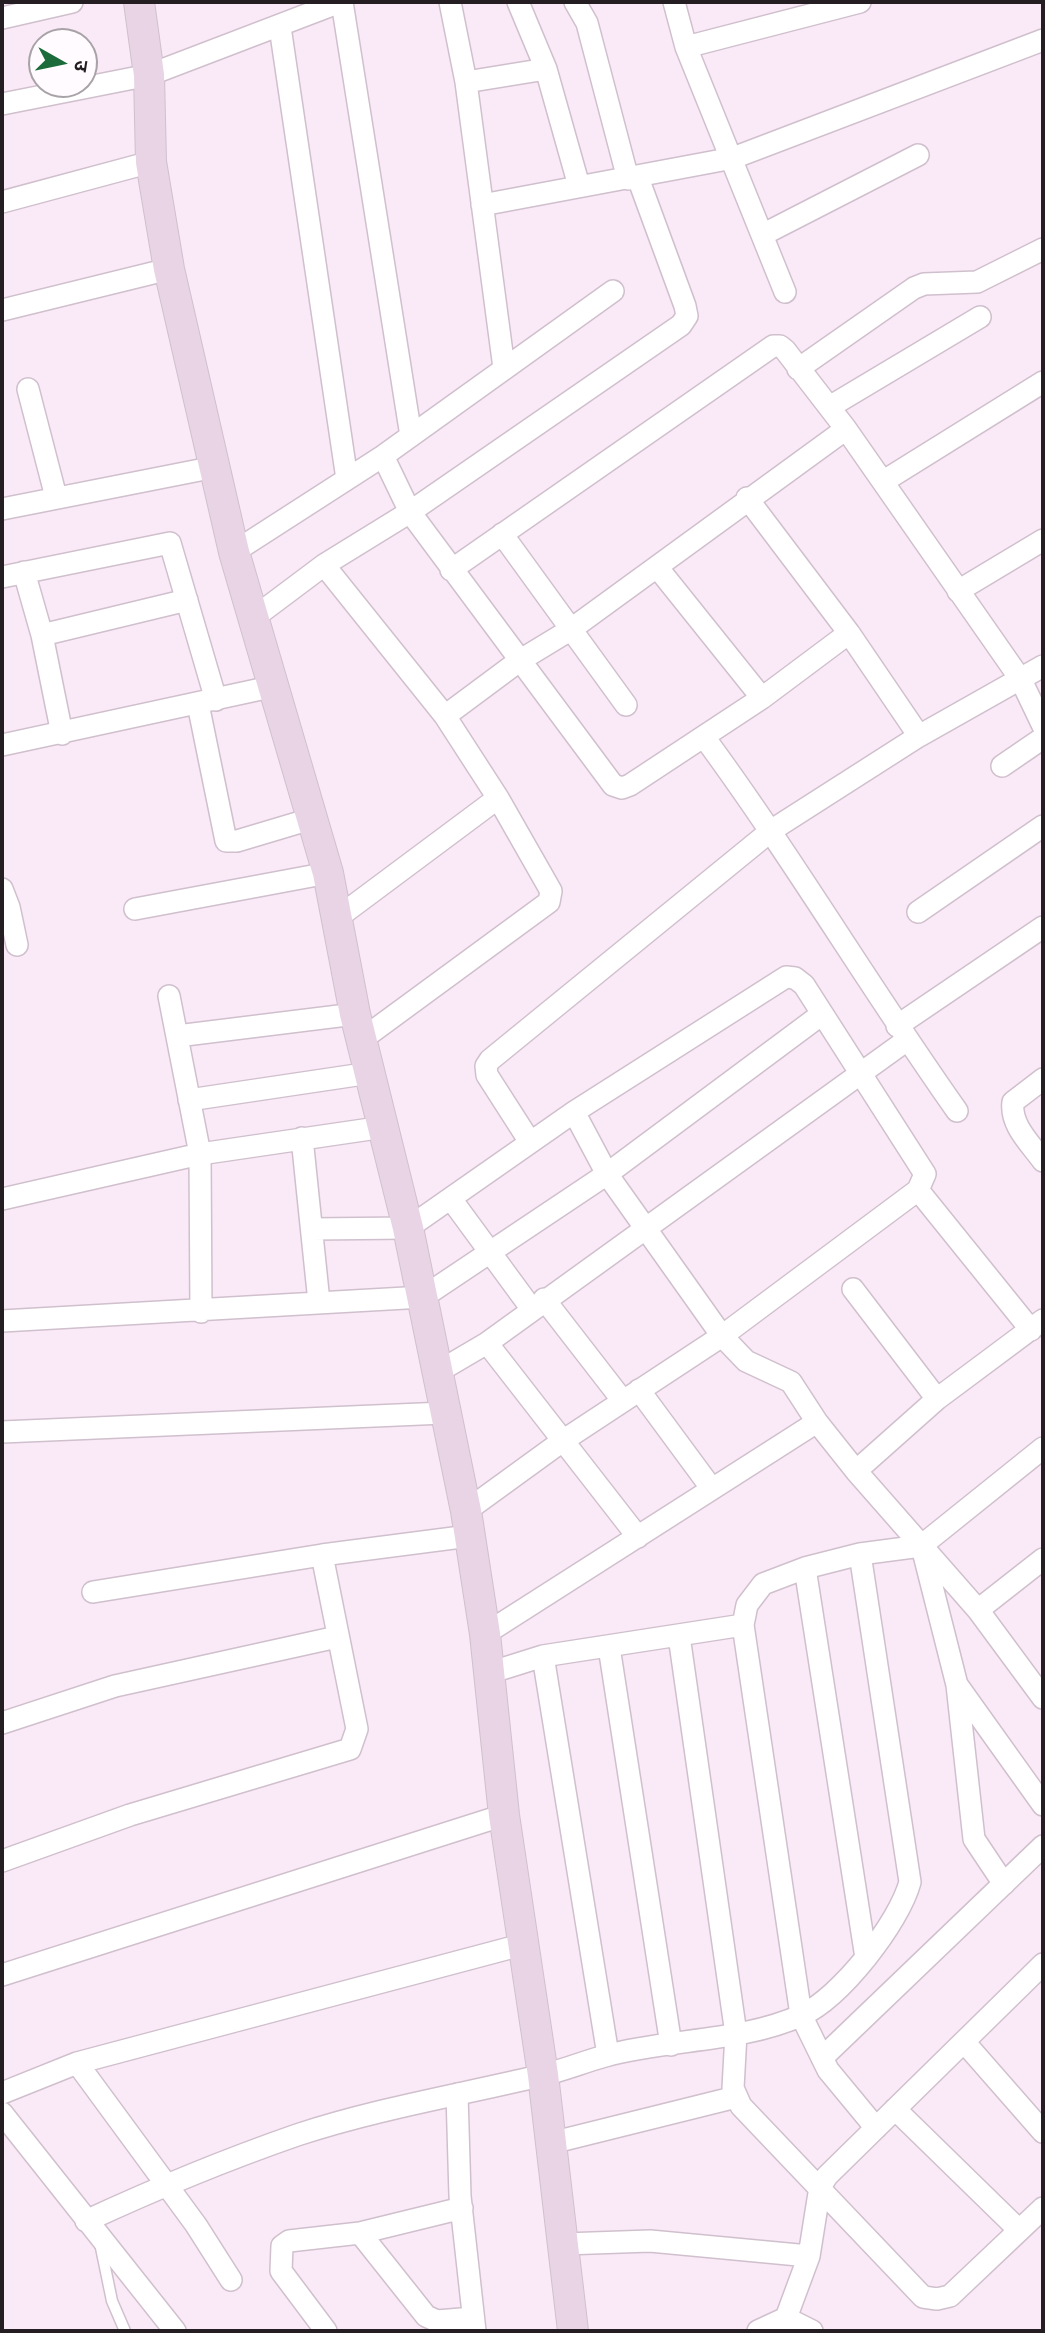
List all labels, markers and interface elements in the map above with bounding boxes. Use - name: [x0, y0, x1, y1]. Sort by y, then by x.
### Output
- north arrow: [28, 28, 98, 98]
- text: उ: [70, 59, 94, 73]

